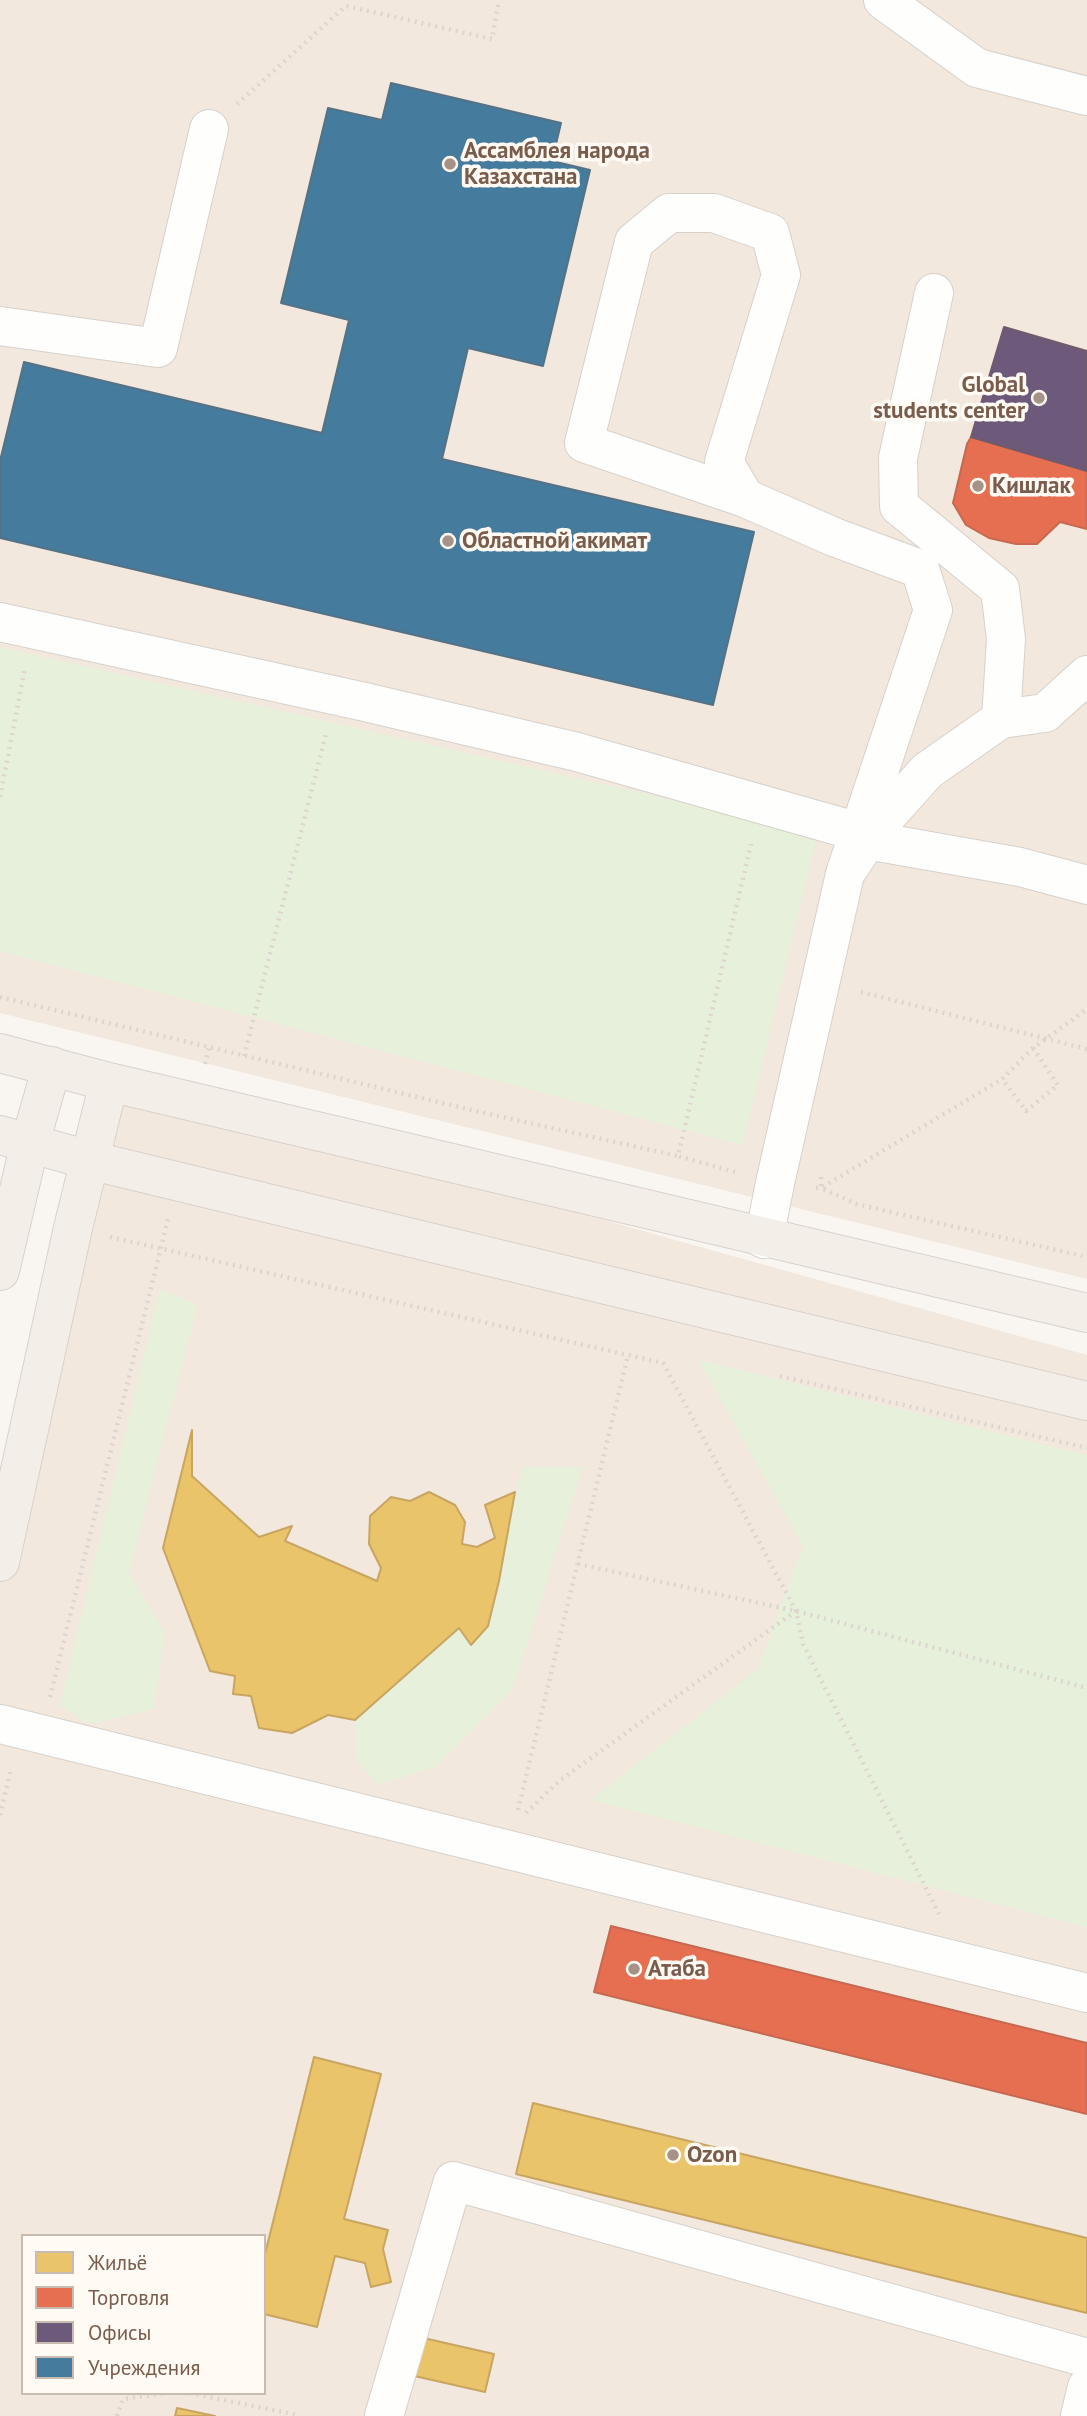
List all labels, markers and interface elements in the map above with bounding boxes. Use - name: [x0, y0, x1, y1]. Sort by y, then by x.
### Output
- place label: Ассамблея народа Казахстана: [464, 137, 650, 191]
- marker: Ассамблея народа Казахстана: [442, 156, 458, 172]
- place label: Global students center: [873, 371, 1025, 425]
- marker: Global students center: [1031, 390, 1047, 406]
- place label: Кишлак: [992, 472, 1071, 500]
- marker: Кишлак: [970, 478, 986, 494]
- place label: Областной акимат: [462, 527, 647, 555]
- marker: Областной акимат: [440, 533, 456, 549]
- place label: Атаба: [648, 1955, 706, 1983]
- marker: Атаба: [626, 1961, 642, 1977]
- place label: Ozon: [687, 2141, 737, 2169]
- marker: Ozon: [665, 2147, 681, 2163]
- legend: [21, 2234, 266, 2395]
- text: Жильё: [88, 2249, 147, 2276]
- text: Торговля: [88, 2284, 169, 2311]
- text: Офисы: [88, 2319, 151, 2346]
- text: Учреждения: [88, 2354, 201, 2381]

